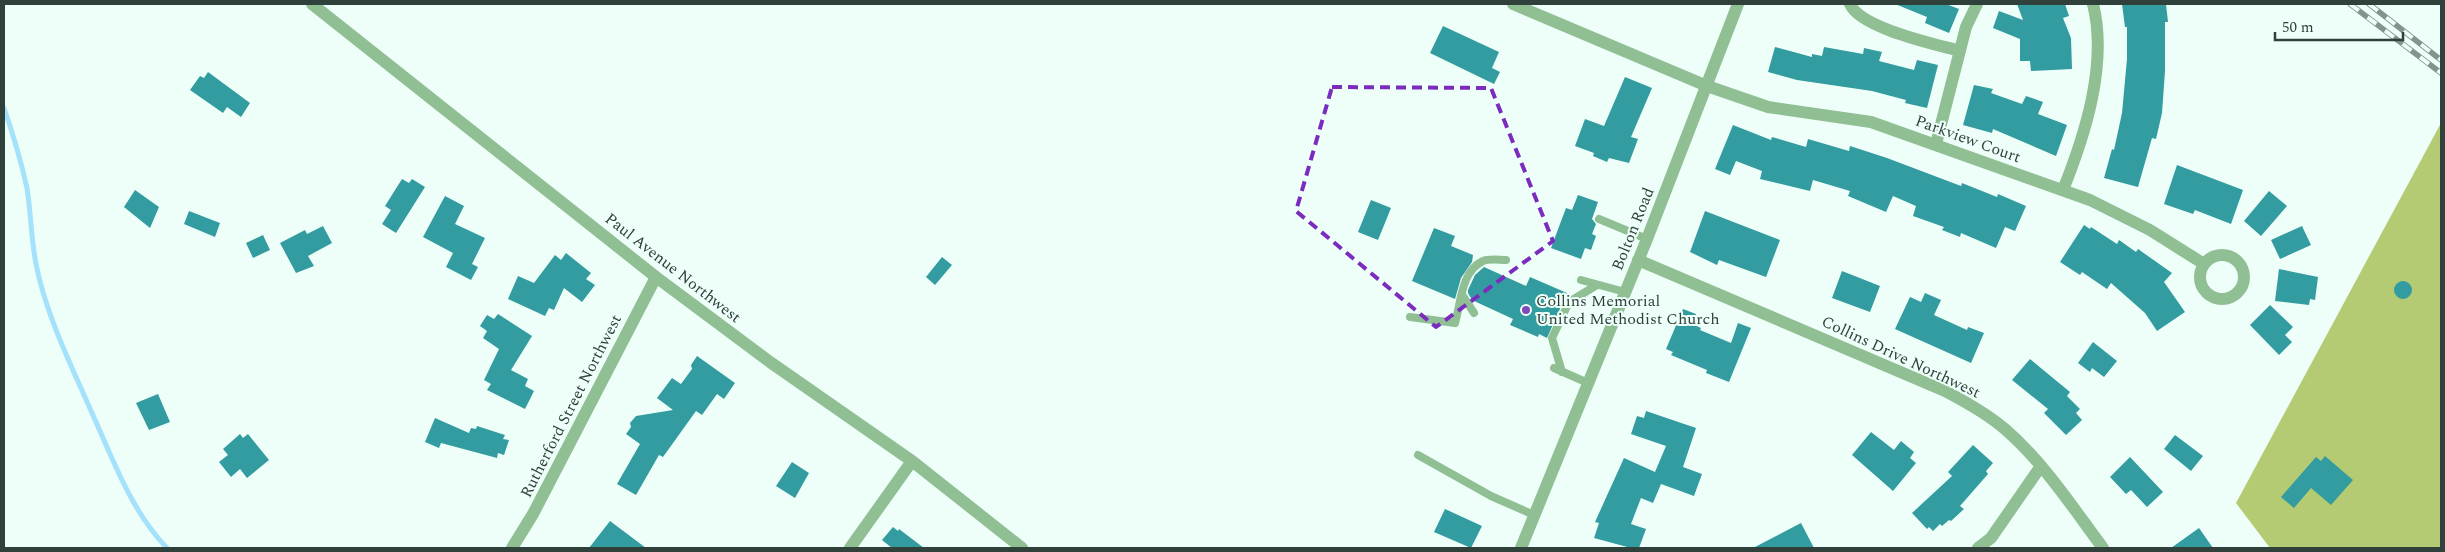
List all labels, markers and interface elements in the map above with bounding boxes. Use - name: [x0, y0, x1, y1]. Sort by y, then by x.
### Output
- scale bar: [2275, 10, 2402, 42]
- text: 50 m: [2282, 16, 2314, 39]
- street label: Parkview Court: [1912, 109, 2024, 169]
- street label: Bolton Road: [1605, 184, 1661, 274]
- street label: Paul Avenue Northwest: [600, 207, 746, 329]
- place label: Collins Memorial United Methodist Church: [1536, 289, 1720, 331]
- marker: Collins Memorial United Methodist Church: [1520, 304, 1532, 316]
- street label: Rutherford Street Northwest: [514, 310, 628, 502]
- street label: Collins Drive Northwest: [1818, 310, 1985, 405]

